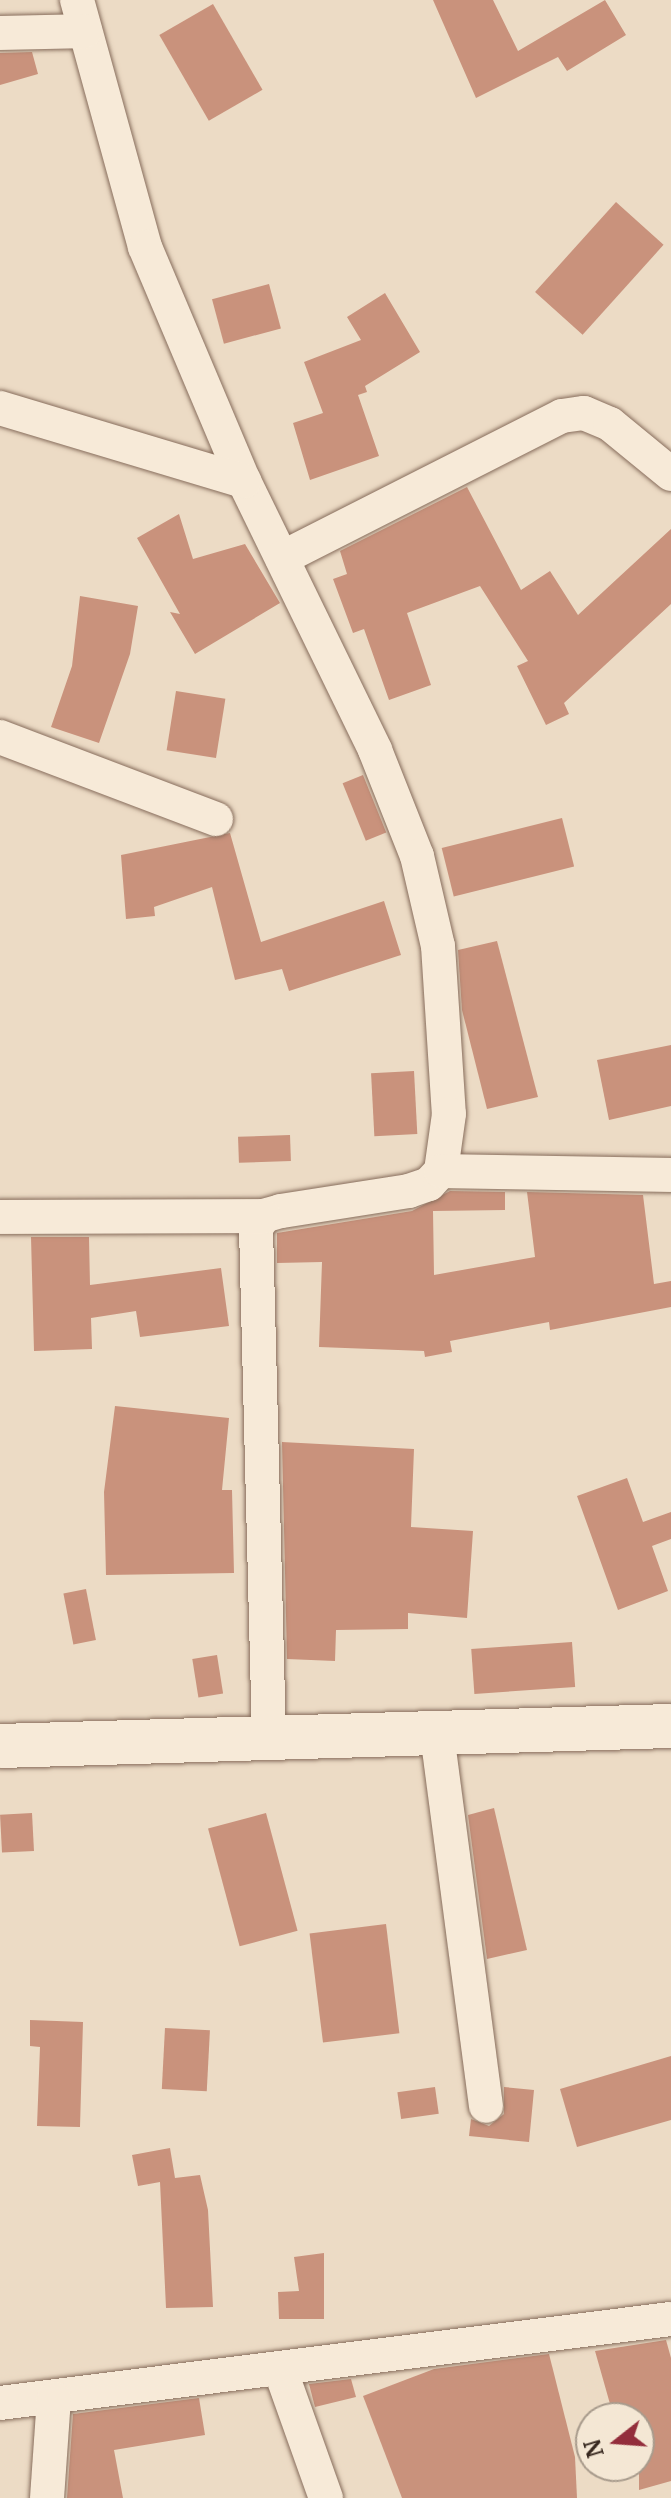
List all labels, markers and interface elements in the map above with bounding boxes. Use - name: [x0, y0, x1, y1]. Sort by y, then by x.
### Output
- north arrow: [575, 2402, 655, 2482]
- text: N: [578, 2436, 610, 2461]

